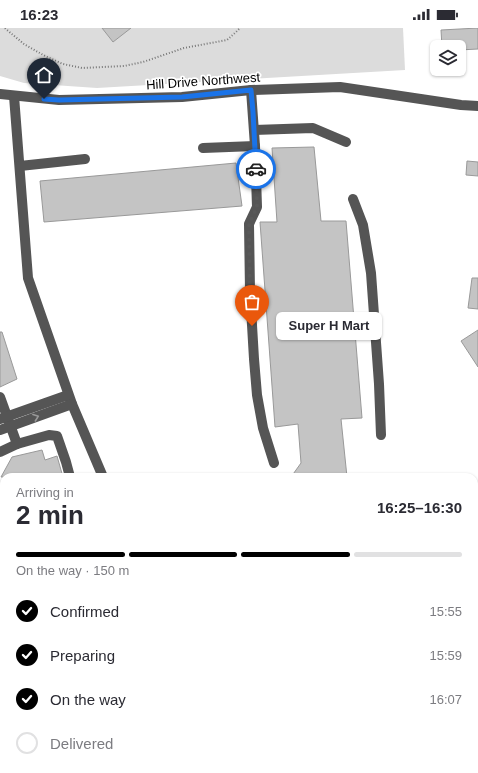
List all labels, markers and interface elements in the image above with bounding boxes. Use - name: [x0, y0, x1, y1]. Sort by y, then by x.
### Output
- text: 16:23: [20, 6, 58, 23]
- map controls: [430, 40, 466, 76]
- button: layers: [430, 40, 466, 76]
- pin: [27, 58, 61, 99]
- icon: home: [33, 64, 55, 86]
- street label: Hill Drive Northwest: [146, 70, 261, 92]
- courier: [236, 149, 276, 189]
- icon: car: [245, 158, 267, 180]
- pin: [235, 285, 269, 326]
- icon: bag: [241, 291, 263, 313]
- callout: Super H Mart: [276, 312, 382, 340]
- text: Super H Mart: [289, 318, 369, 333]
- one-way arrow: [32, 413, 39, 422]
- text: Arriving in: [16, 485, 74, 500]
- text: 16:25–16:30: [377, 499, 462, 516]
- text: 2 min: [16, 500, 84, 530]
- text: On the way · 150 m: [16, 563, 129, 578]
- icon: check: [16, 600, 38, 622]
- text: Confirmed: [50, 603, 119, 620]
- text: 15:55: [429, 604, 462, 619]
- icon: check: [16, 644, 38, 666]
- text: Preparing: [50, 647, 115, 664]
- text: 15:59: [429, 648, 462, 663]
- icon: check: [16, 688, 38, 710]
- text: On the way: [50, 691, 126, 708]
- text: 16:07: [429, 692, 462, 707]
- text: Delivered: [50, 735, 113, 752]

